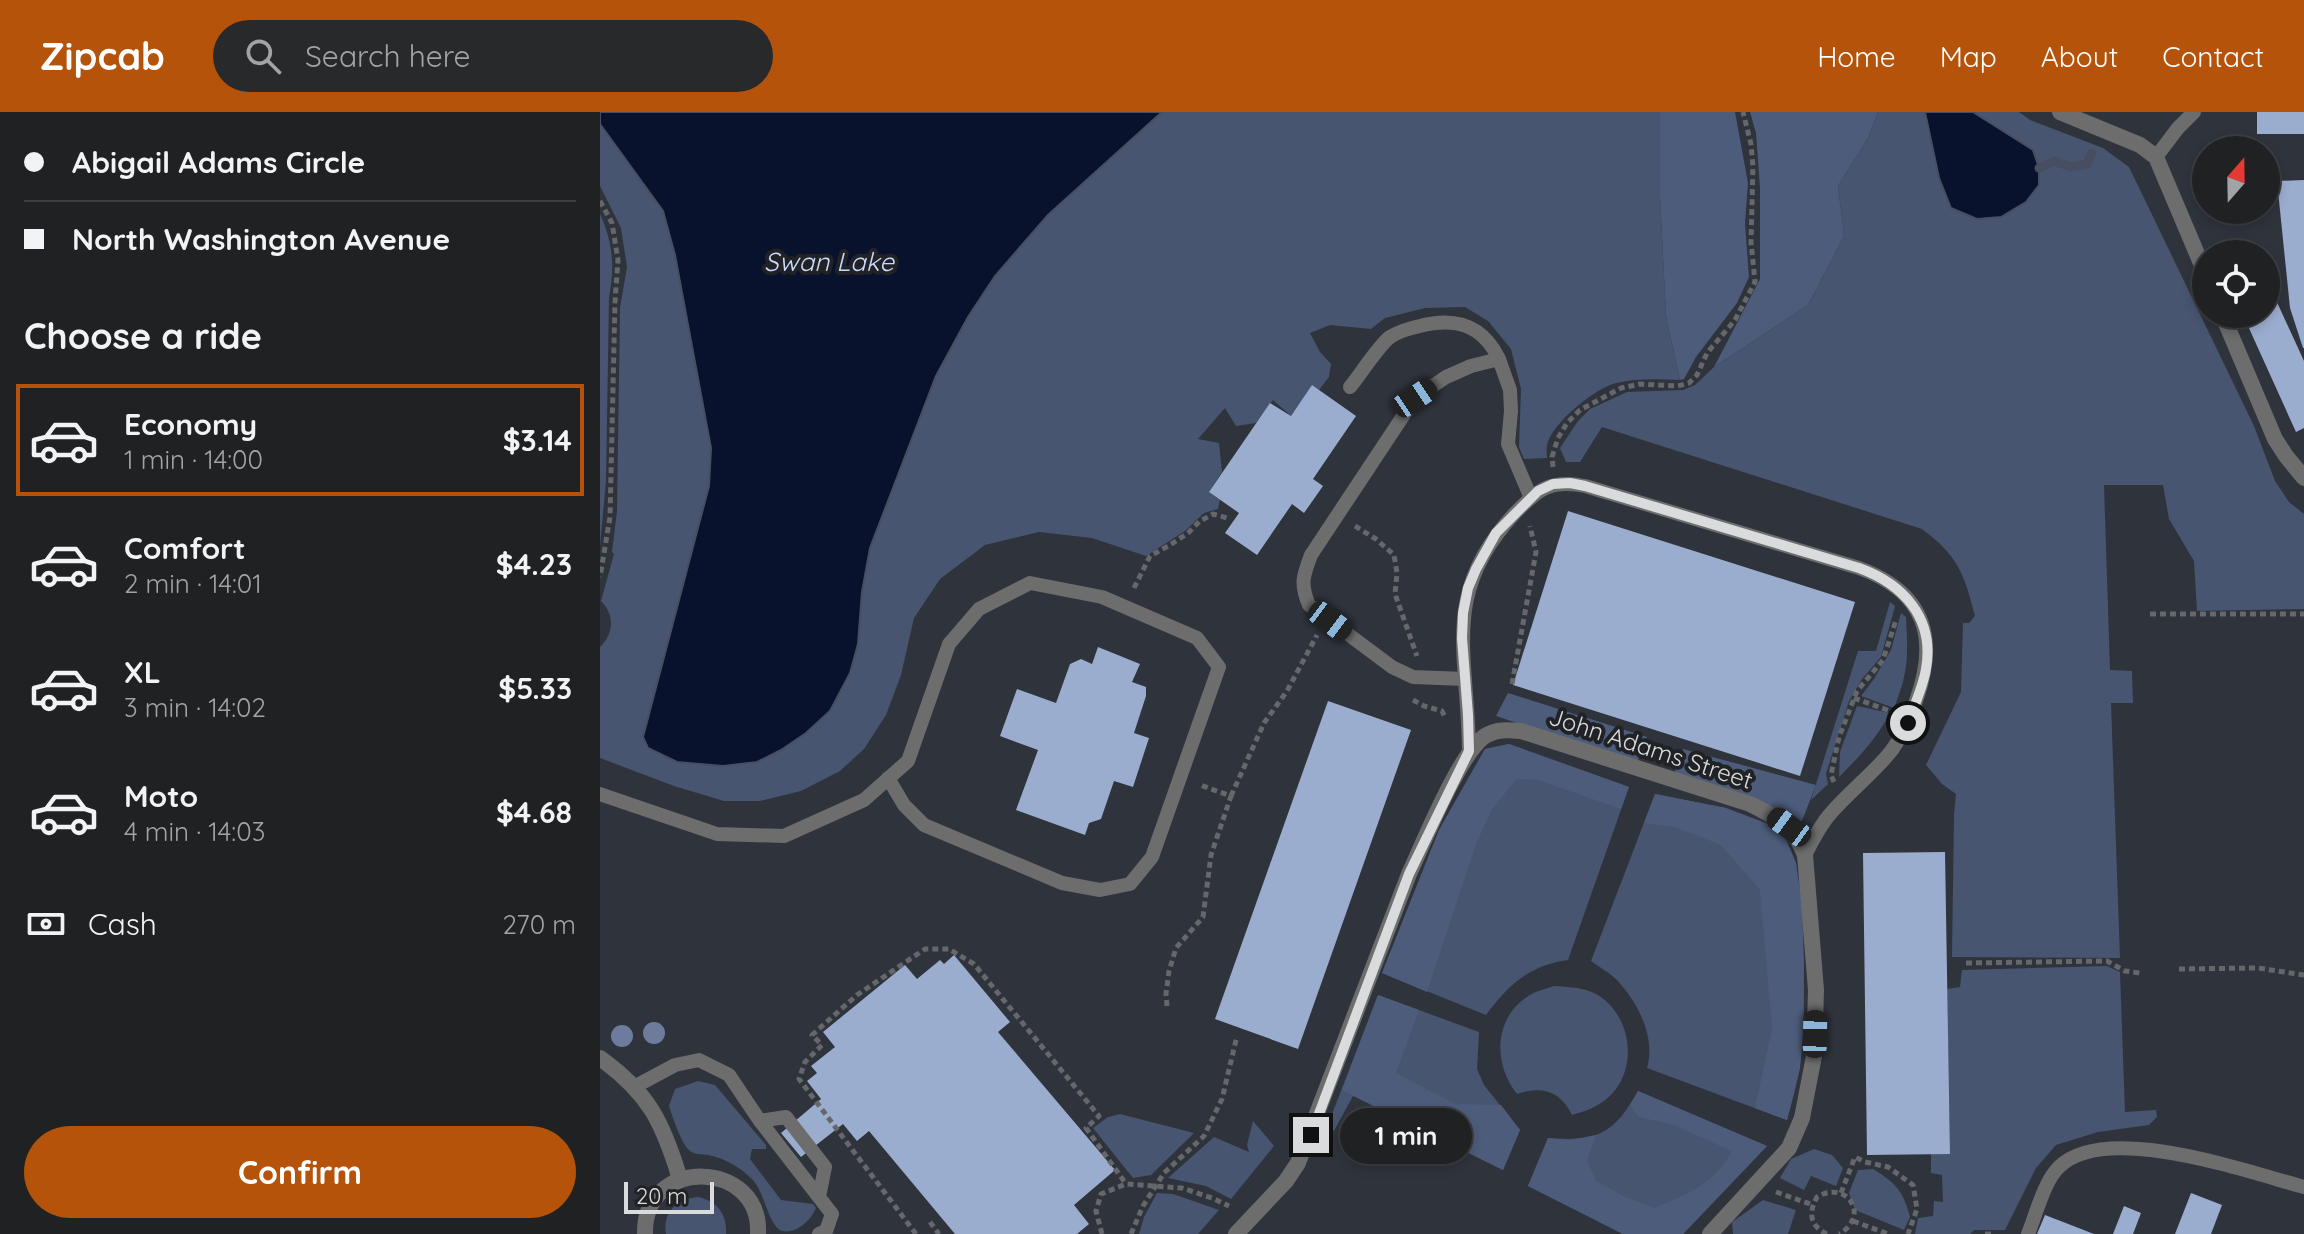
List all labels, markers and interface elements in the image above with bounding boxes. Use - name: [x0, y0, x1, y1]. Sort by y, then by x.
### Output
- search box: [213, 20, 773, 92]
- text: Zipcab: [40, 32, 165, 80]
- icon: search: [241, 34, 285, 78]
- text: Search here: [305, 37, 471, 75]
- text: Home: [1817, 39, 1896, 74]
- text: Map: [1940, 39, 1997, 74]
- text: About: [2041, 39, 2118, 74]
- text: Contact: [2162, 39, 2264, 74]
- north arrow: [2192, 136, 2280, 224]
- map controls: [2192, 136, 2280, 328]
- text: Abigail Adams Circle: [72, 143, 365, 181]
- text: North Washington Avenue: [72, 220, 450, 258]
- button: locate: [2192, 240, 2280, 328]
- water label: Swan Lake: [764, 245, 895, 278]
- text: Choose a ride: [24, 313, 262, 358]
- car: [1388, 375, 1442, 421]
- icon: car: [28, 404, 100, 476]
- text: Economy: [124, 405, 257, 443]
- text: $3.14: [503, 421, 572, 459]
- text: 1 min · 14:00: [124, 443, 263, 476]
- icon: car: [28, 528, 100, 600]
- text: Comfort: [124, 529, 245, 567]
- text: $4.23: [496, 545, 572, 583]
- text: 2 min · 14:01: [124, 567, 262, 600]
- car: [1304, 597, 1356, 645]
- icon: car: [28, 652, 100, 724]
- text: XL: [124, 653, 161, 691]
- text: $5.33: [498, 669, 572, 707]
- text: 3 min · 14:02: [124, 691, 266, 724]
- street label: John Adams Street: [1545, 701, 1757, 795]
- route start: [1890, 705, 1926, 741]
- icon: car: [28, 776, 100, 848]
- text: Moto: [124, 777, 198, 815]
- text: $4.68: [496, 793, 572, 831]
- car: [1763, 803, 1815, 851]
- text: 4 min · 14:03: [124, 815, 265, 848]
- icon: cash: [24, 902, 68, 946]
- text: Cash: [88, 905, 157, 943]
- text: 270 m: [502, 908, 576, 941]
- car: [1803, 1010, 1827, 1058]
- callout: 1 min: [1339, 1107, 1471, 1163]
- route end: [1293, 1117, 1329, 1153]
- text: 1 min: [1375, 1119, 1438, 1152]
- button: Confirm: [24, 1126, 576, 1218]
- scale bar: [624, 1178, 714, 1214]
- text: 20 m: [636, 1182, 687, 1210]

